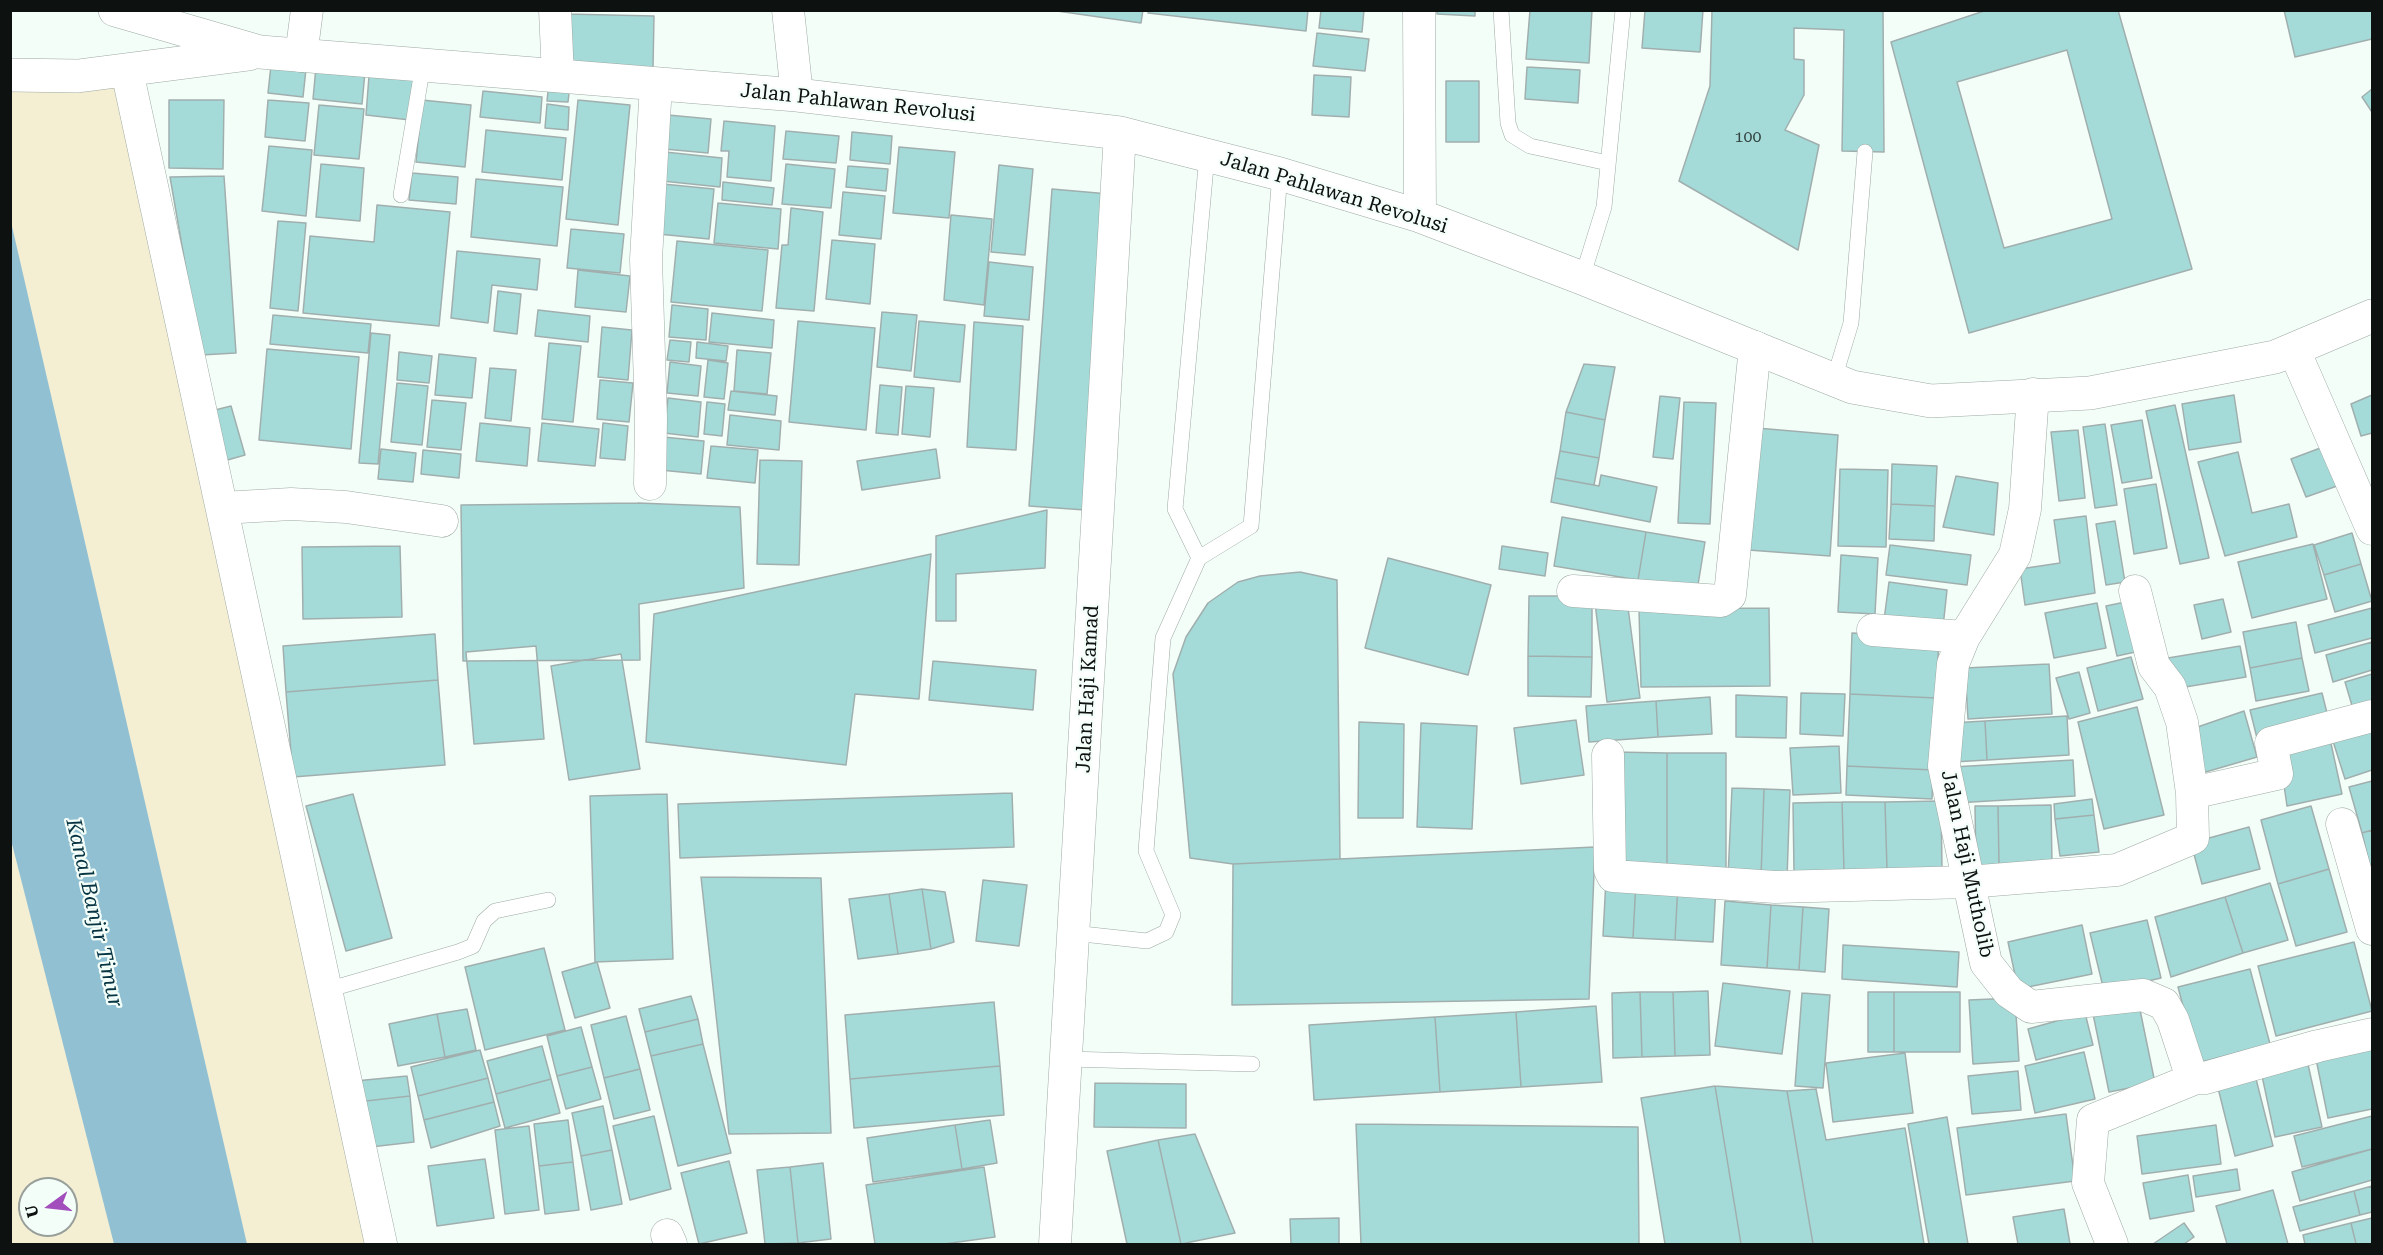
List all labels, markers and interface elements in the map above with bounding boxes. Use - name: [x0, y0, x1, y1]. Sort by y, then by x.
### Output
- street label: Jalan Pahlawan Revolusi: [739, 79, 977, 127]
- house number: 100: [1735, 127, 1761, 147]
- street label: Jalan Pahlawan Revolusi: [1217, 147, 1451, 239]
- street label: Jalan Haji Kamad: [1072, 604, 1104, 774]
- street label: Jalan Haji Mutholib: [1935, 768, 1999, 960]
- water label: Kanal Banjir Timur: [60, 816, 128, 1010]
- north arrow: [18, 1177, 78, 1237]
- text: U: [21, 1203, 43, 1220]

